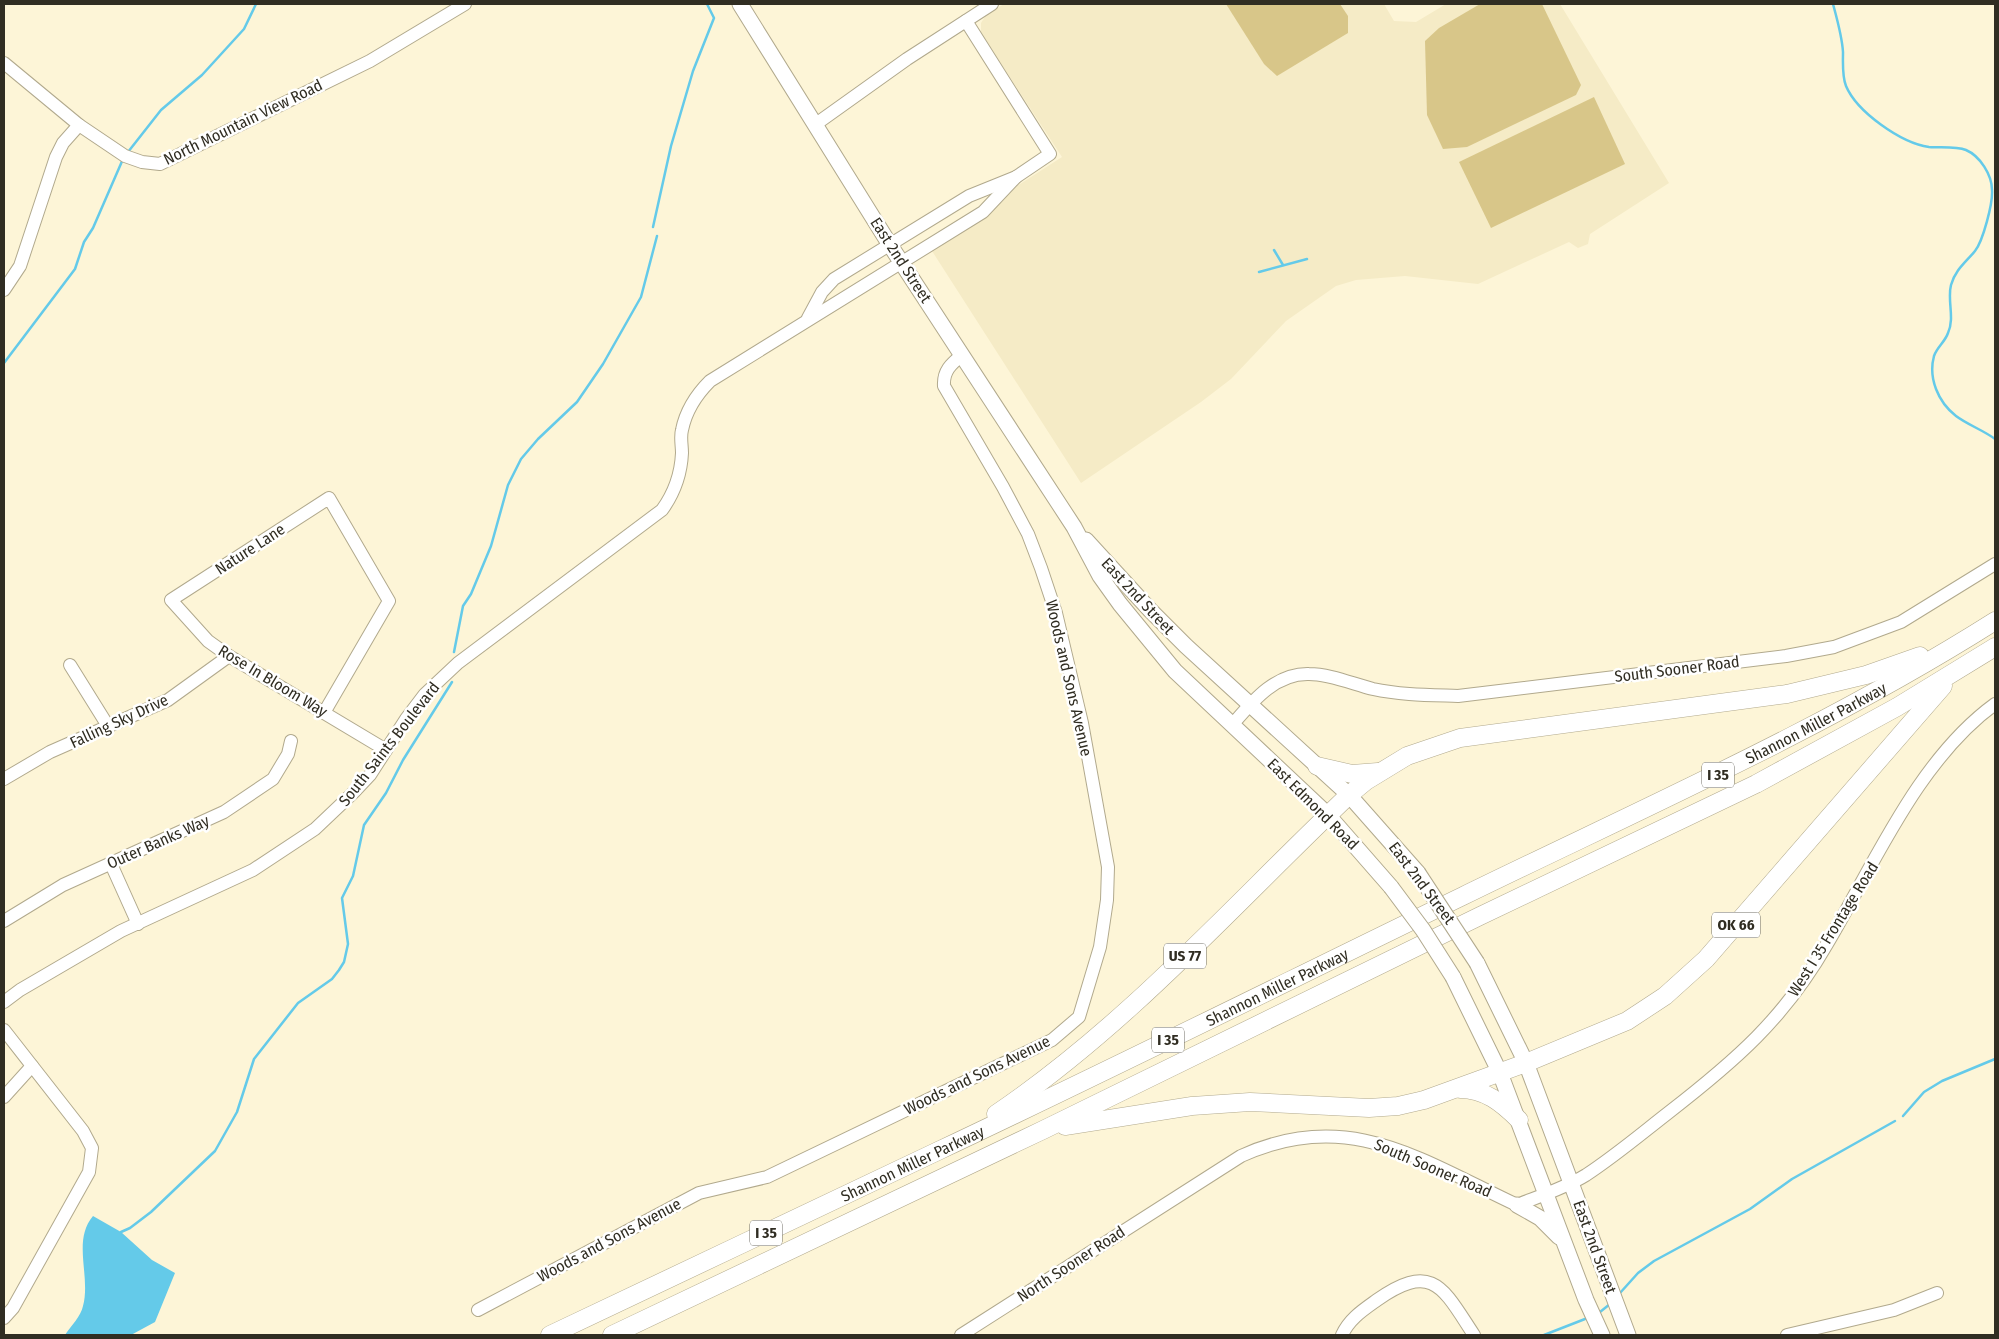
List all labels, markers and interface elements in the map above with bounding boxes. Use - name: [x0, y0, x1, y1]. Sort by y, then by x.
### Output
- street label: North Mountain View Road: [160, 75, 326, 169]
- street label: East 2nd Street: [866, 214, 936, 307]
- street label: Nature Lane: [212, 519, 288, 579]
- street label: East 2nd Street: [1098, 554, 1179, 639]
- street label: Woods and Sons Avenue: [1042, 598, 1096, 758]
- street label: Rose In Bloom Way: [215, 641, 332, 721]
- street label: South Sooner Road: [1613, 652, 1741, 686]
- street label: South Saints Boulevard: [335, 678, 443, 810]
- street label: Shannon Miller Parkway: [1742, 678, 1890, 768]
- street label: Falling Sky Drive: [67, 690, 171, 752]
- street label: East Edmond Road: [1263, 754, 1363, 854]
- road number: I 35: [1702, 762, 1734, 788]
- street label: Outer Banks Way: [104, 811, 213, 873]
- street label: East 2nd Street: [1385, 838, 1460, 928]
- street label: West I 35 Frontage Road: [1784, 858, 1882, 1000]
- road number: OK 66: [1712, 912, 1760, 938]
- road number: US 77: [1164, 944, 1206, 968]
- street label: Shannon Miller Parkway: [1203, 944, 1352, 1030]
- road number: I 35: [1152, 1028, 1184, 1052]
- street label: Woods and Sons Avenue: [901, 1031, 1053, 1119]
- street label: Shannon Miller Parkway: [838, 1121, 988, 1205]
- street label: South Sooner Road: [1371, 1135, 1495, 1201]
- street label: Woods and Sons Avenue: [534, 1194, 684, 1286]
- street label: East 2nd Street: [1569, 1198, 1621, 1297]
- road number: I 35: [750, 1220, 782, 1246]
- street label: North Sooner Road: [1014, 1222, 1128, 1306]

